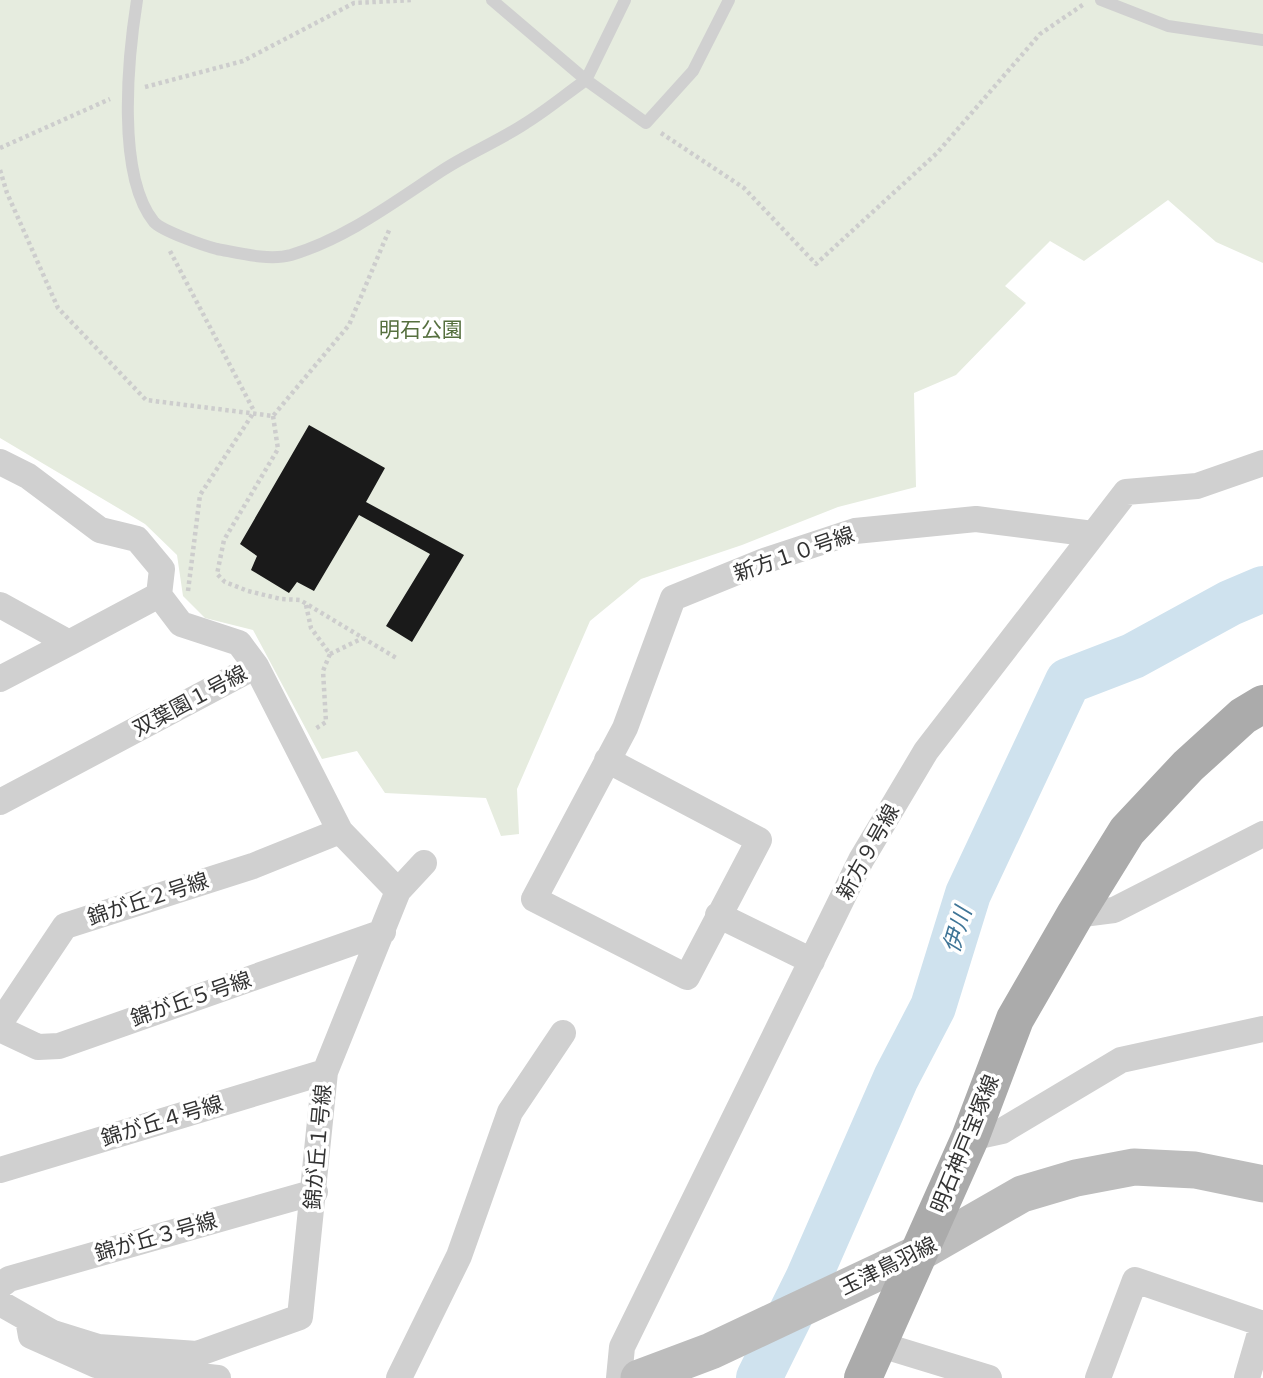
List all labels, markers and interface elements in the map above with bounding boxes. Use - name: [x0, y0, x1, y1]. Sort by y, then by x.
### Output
- park label: 明石公園: [379, 318, 463, 342]
- street label: 新方１０号線: [731, 522, 857, 586]
- street label: 双葉園１号線: [129, 661, 251, 741]
- street label: 新方９号線: [832, 800, 904, 904]
- street label: 錦が丘２号線: [84, 868, 212, 930]
- water label: 伊川: [938, 901, 978, 956]
- street label: 錦が丘５号線: [128, 967, 254, 1031]
- street label: 明石神戸宝塚線: [926, 1071, 1004, 1217]
- street label: 錦が丘１号線: [301, 1083, 335, 1211]
- street label: 錦が丘４号線: [98, 1091, 226, 1151]
- street label: 錦が丘３号線: [92, 1208, 220, 1266]
- street label: 玉津鳥羽線: [836, 1232, 940, 1300]

